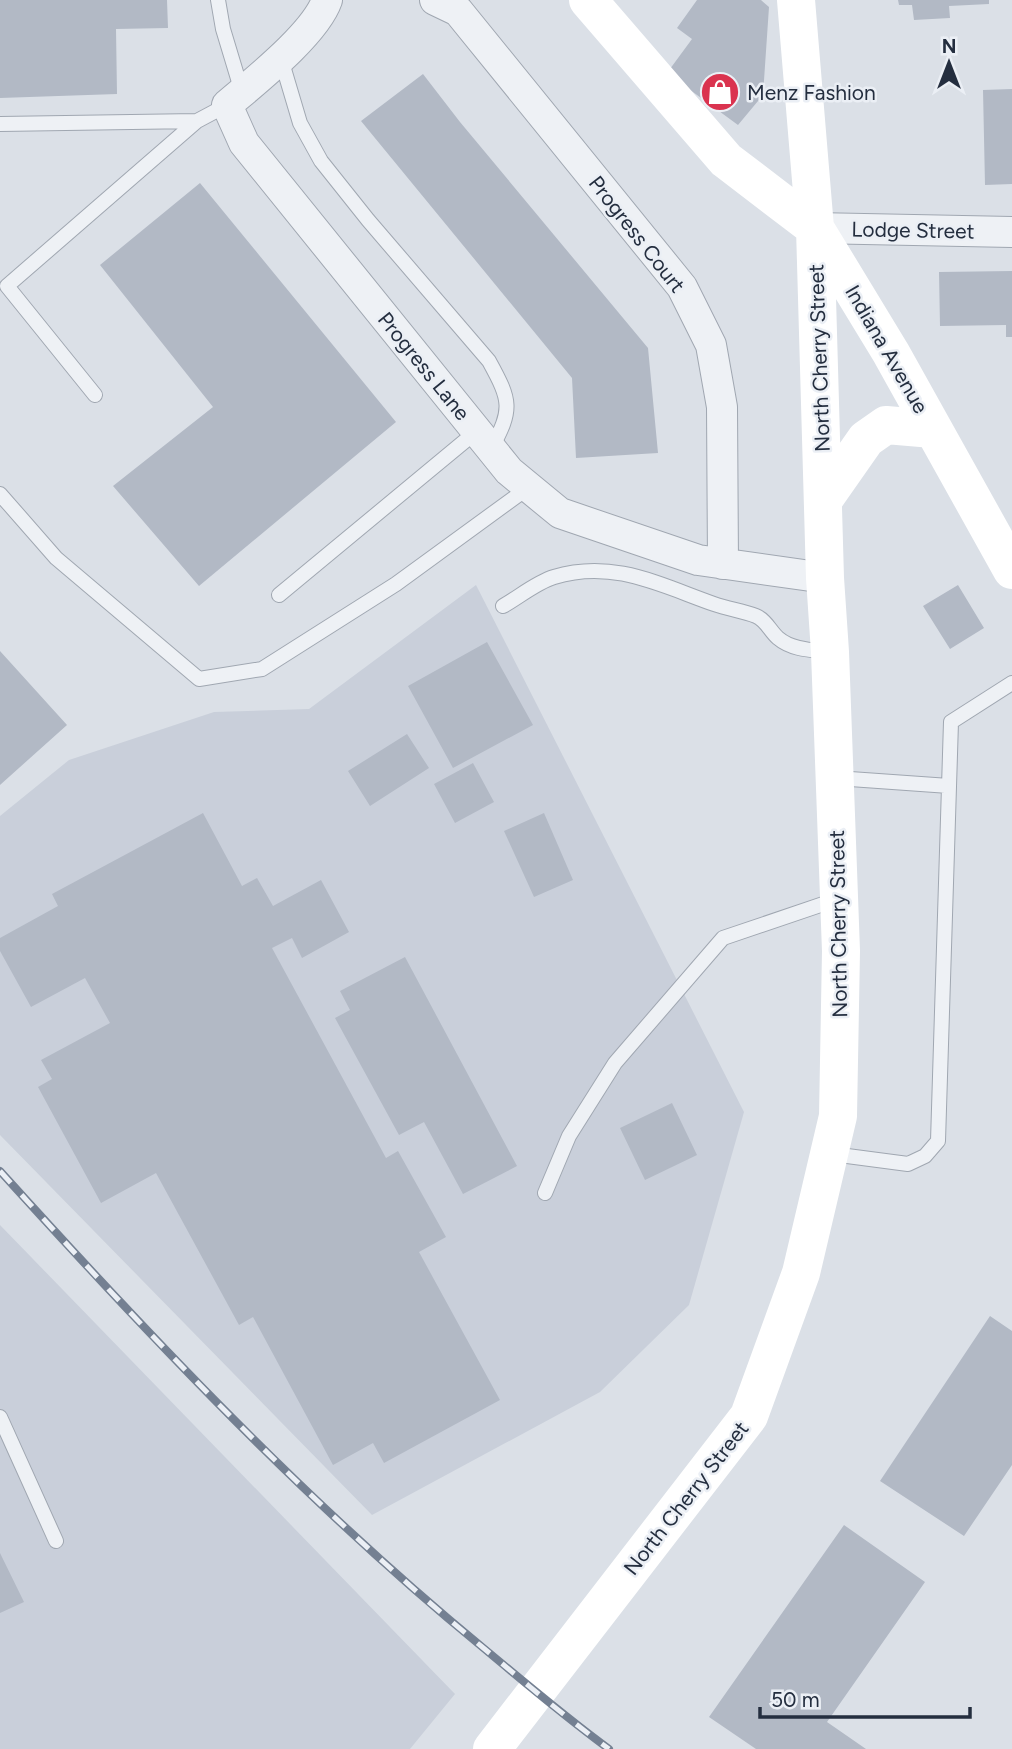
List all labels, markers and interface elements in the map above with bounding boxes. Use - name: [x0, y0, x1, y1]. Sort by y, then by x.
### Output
- north arrow: [914, 28, 984, 98]
- text: N: [942, 35, 956, 58]
- shop icon: Menz Fashion: [699, 71, 741, 113]
- place label: Menz Fashion: [747, 80, 876, 105]
- street label: Progress Court: [584, 171, 690, 297]
- street label: Lodge Street: [851, 216, 975, 244]
- street label: North Cherry Street: [803, 264, 835, 452]
- street label: Indiana Avenue: [840, 280, 934, 418]
- street label: Progress Lane: [373, 307, 475, 425]
- street label: North Cherry Street: [824, 830, 852, 1018]
- street label: North Cherry Street: [618, 1416, 754, 1580]
- scale bar: [760, 1676, 970, 1720]
- text: 50 m: [771, 1687, 820, 1712]

